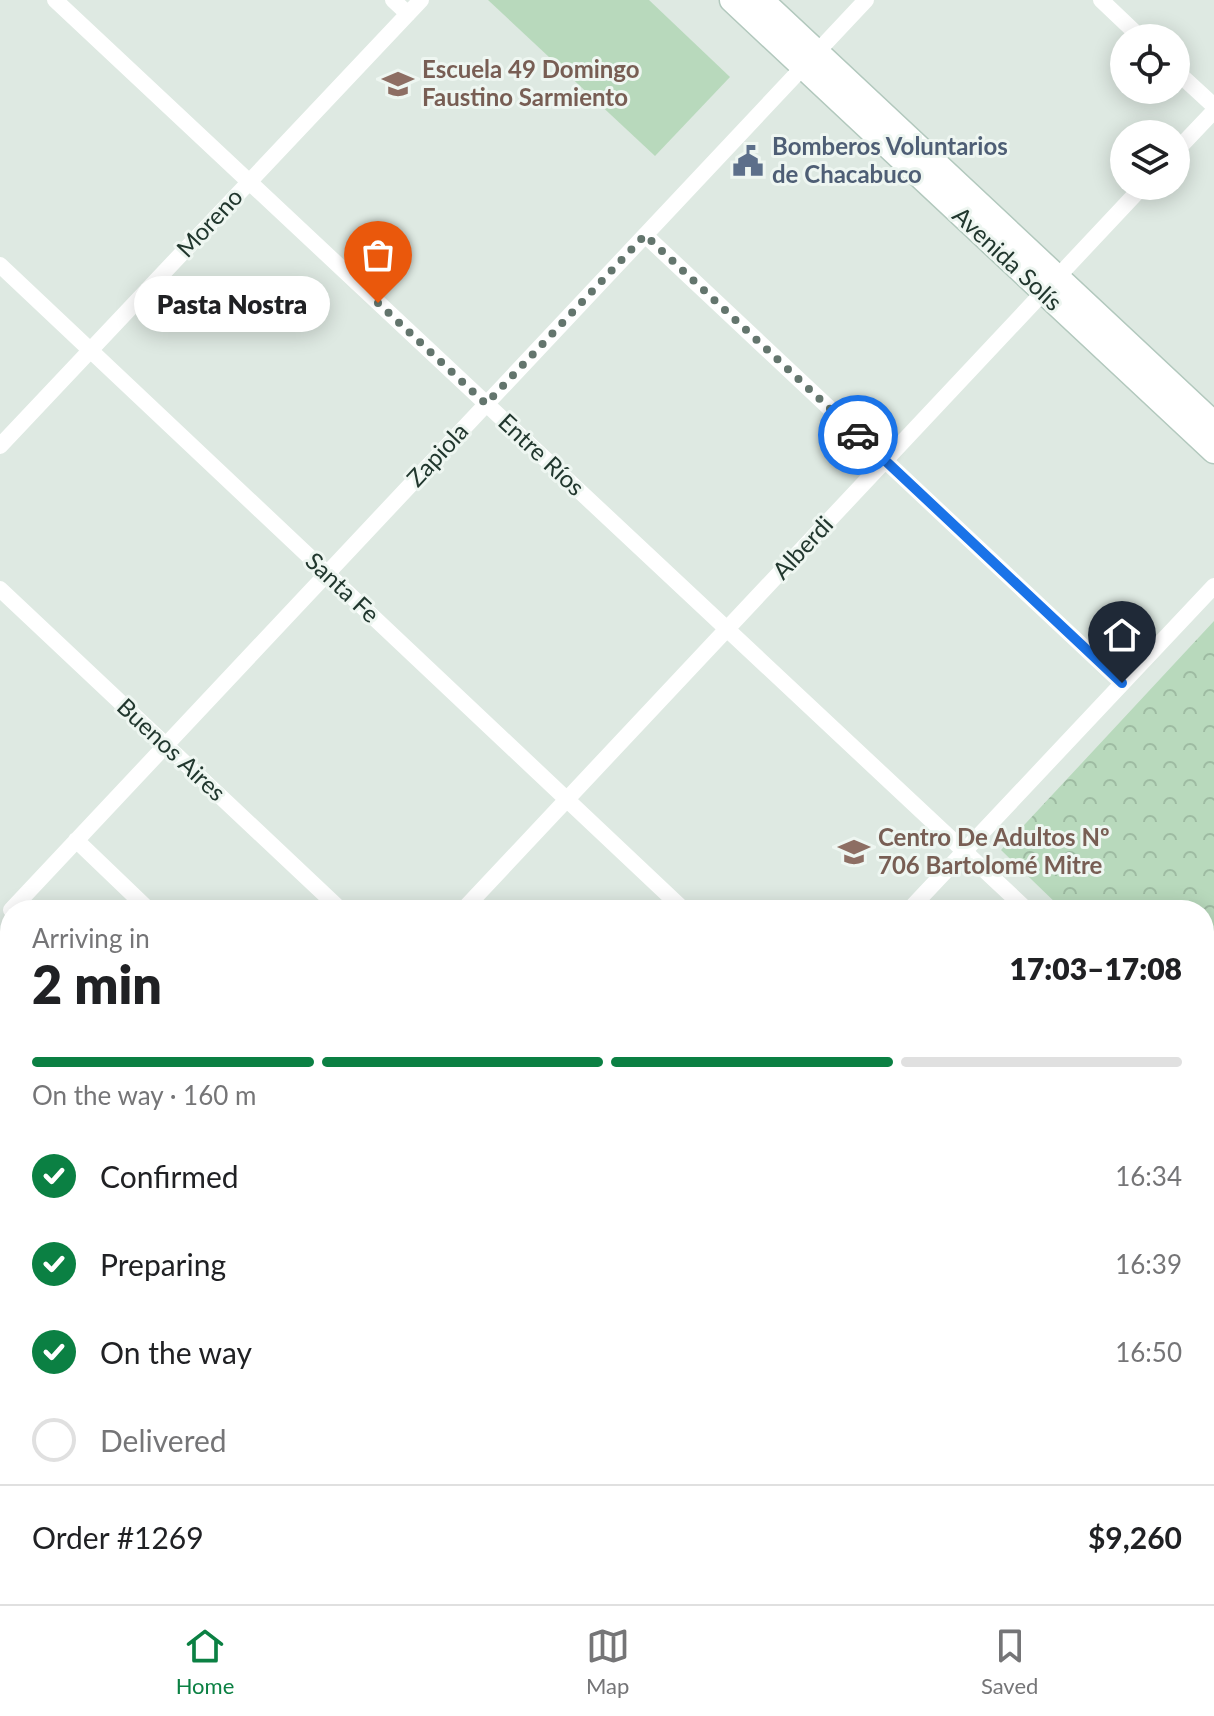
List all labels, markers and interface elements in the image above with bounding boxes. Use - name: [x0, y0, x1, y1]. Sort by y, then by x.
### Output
- map controls: [1110, 24, 1190, 200]
- button: locate: [1110, 24, 1190, 104]
- place label: Escuela 49 Domingo Faustino Sarmiento: [422, 54, 640, 111]
- school or university icon: Escuela 49 Domingo Faustino Sarmiento: [381, 67, 415, 101]
- button: layers: [1110, 120, 1190, 200]
- place label: Bomberos Voluntarios de Chacabuco: [772, 131, 1008, 188]
- public building icon: Bomberos Voluntarios de Chacabuco: [731, 144, 765, 178]
- street label: Moreno: [170, 182, 248, 262]
- street label: Avenida Solís: [947, 200, 1069, 316]
- pin: [344, 221, 412, 303]
- icon: bag: [356, 233, 400, 277]
- callout: Pasta Nostra: [134, 275, 330, 331]
- text: Pasta Nostra: [157, 288, 307, 320]
- courier: [818, 395, 898, 475]
- street label: Entre Ríos: [493, 407, 591, 501]
- icon: car: [836, 413, 880, 457]
- street label: Zapiola: [400, 416, 474, 492]
- street label: Alberdi: [766, 509, 838, 584]
- street label: Santa Fe: [300, 546, 386, 628]
- pin: [1088, 601, 1156, 683]
- icon: home: [1100, 613, 1144, 657]
- street label: Buenos Aires: [112, 691, 232, 806]
- place label: Centro De Adultos Nº 706 Bartolomé Mitre: [878, 822, 1110, 879]
- school or university icon: Centro De Adultos Nº 706 Bartolomé Mitre: [837, 835, 871, 869]
- text: Arriving in: [32, 922, 150, 954]
- text: 17:03–17:08: [1009, 950, 1182, 986]
- text: 2 min: [32, 953, 162, 1015]
- text: On the way · 160 m: [32, 1079, 256, 1111]
- icon: check: [32, 1154, 76, 1198]
- text: Confirmed: [100, 1158, 239, 1194]
- text: 16:34: [1115, 1160, 1182, 1192]
- icon: check: [32, 1242, 76, 1286]
- text: Preparing: [100, 1246, 226, 1282]
- text: 16:39: [1115, 1248, 1182, 1280]
- icon: check: [32, 1330, 76, 1374]
- text: On the way: [100, 1334, 252, 1370]
- text: 16:50: [1115, 1336, 1182, 1368]
- text: Delivered: [100, 1422, 227, 1458]
- text: Order #1269: [32, 1519, 204, 1555]
- text: $9,260: [1088, 1519, 1182, 1555]
- tab: Home: [176, 1624, 234, 1699]
- tab: Map: [586, 1624, 630, 1699]
- tab: Saved: [981, 1624, 1038, 1699]

